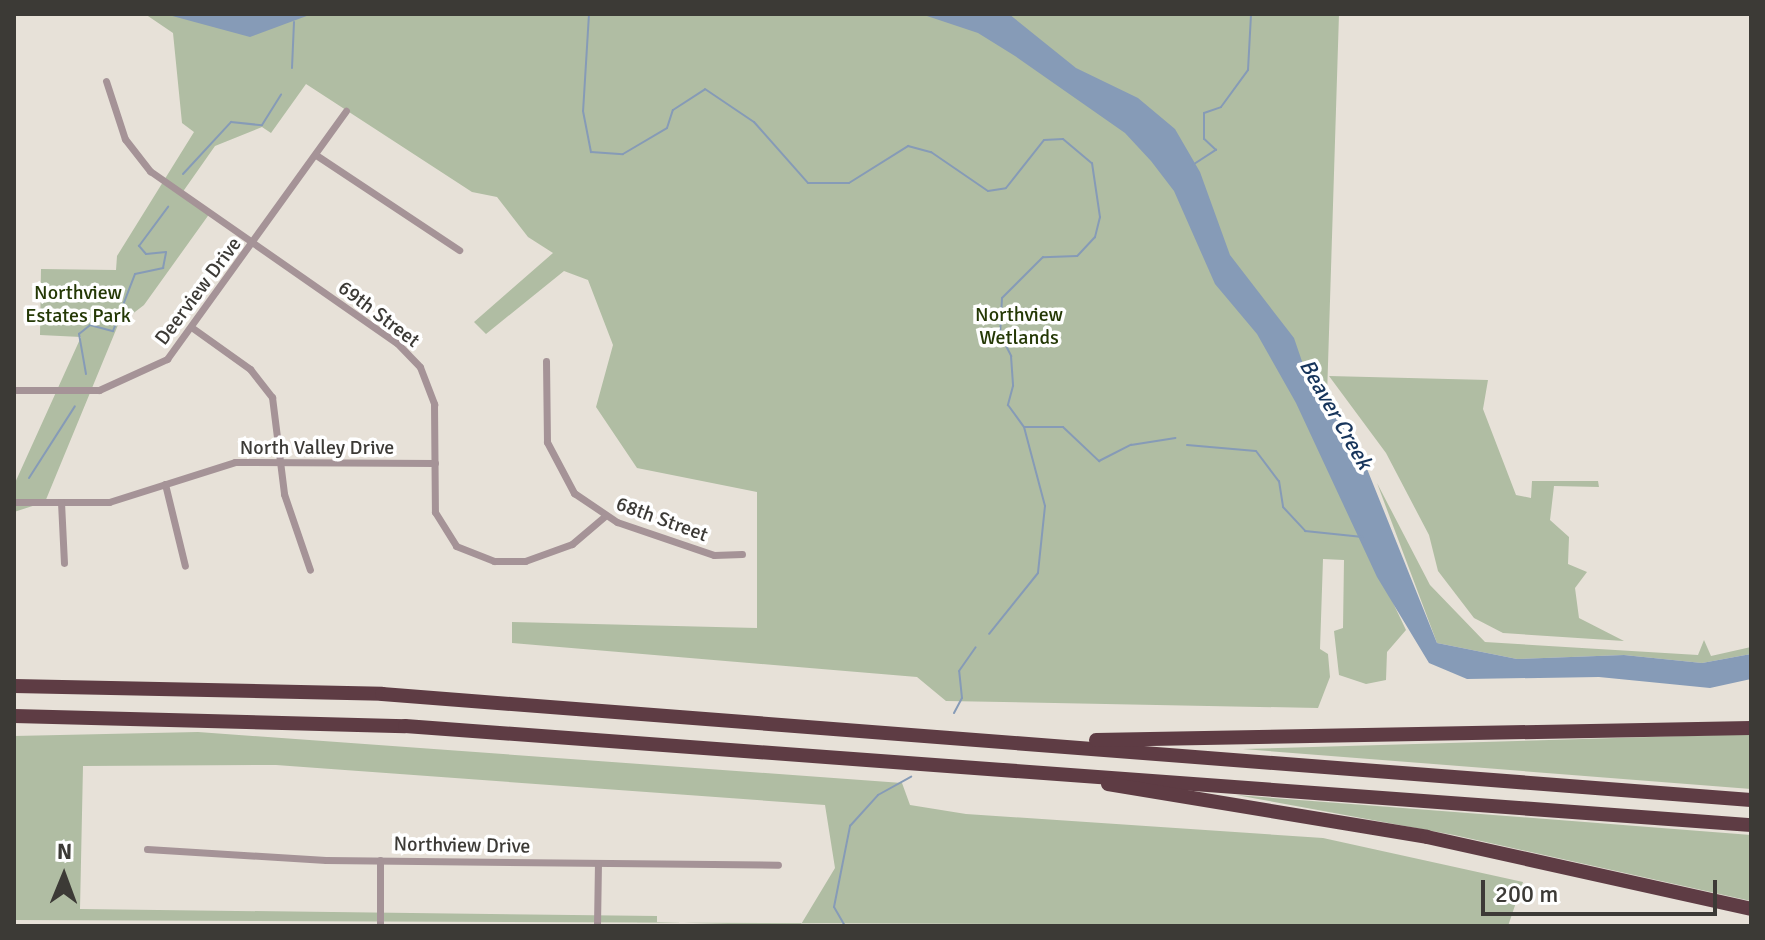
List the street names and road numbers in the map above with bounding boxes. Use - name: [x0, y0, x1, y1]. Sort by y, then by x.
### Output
- street label: Deerview Drive: [150, 232, 246, 350]
- street label: 69th Street: [333, 276, 425, 352]
- street label: North Valley Drive: [240, 435, 394, 459]
- street label: 68th Street: [613, 491, 711, 547]
- street label: Northview Drive: [393, 832, 531, 858]

